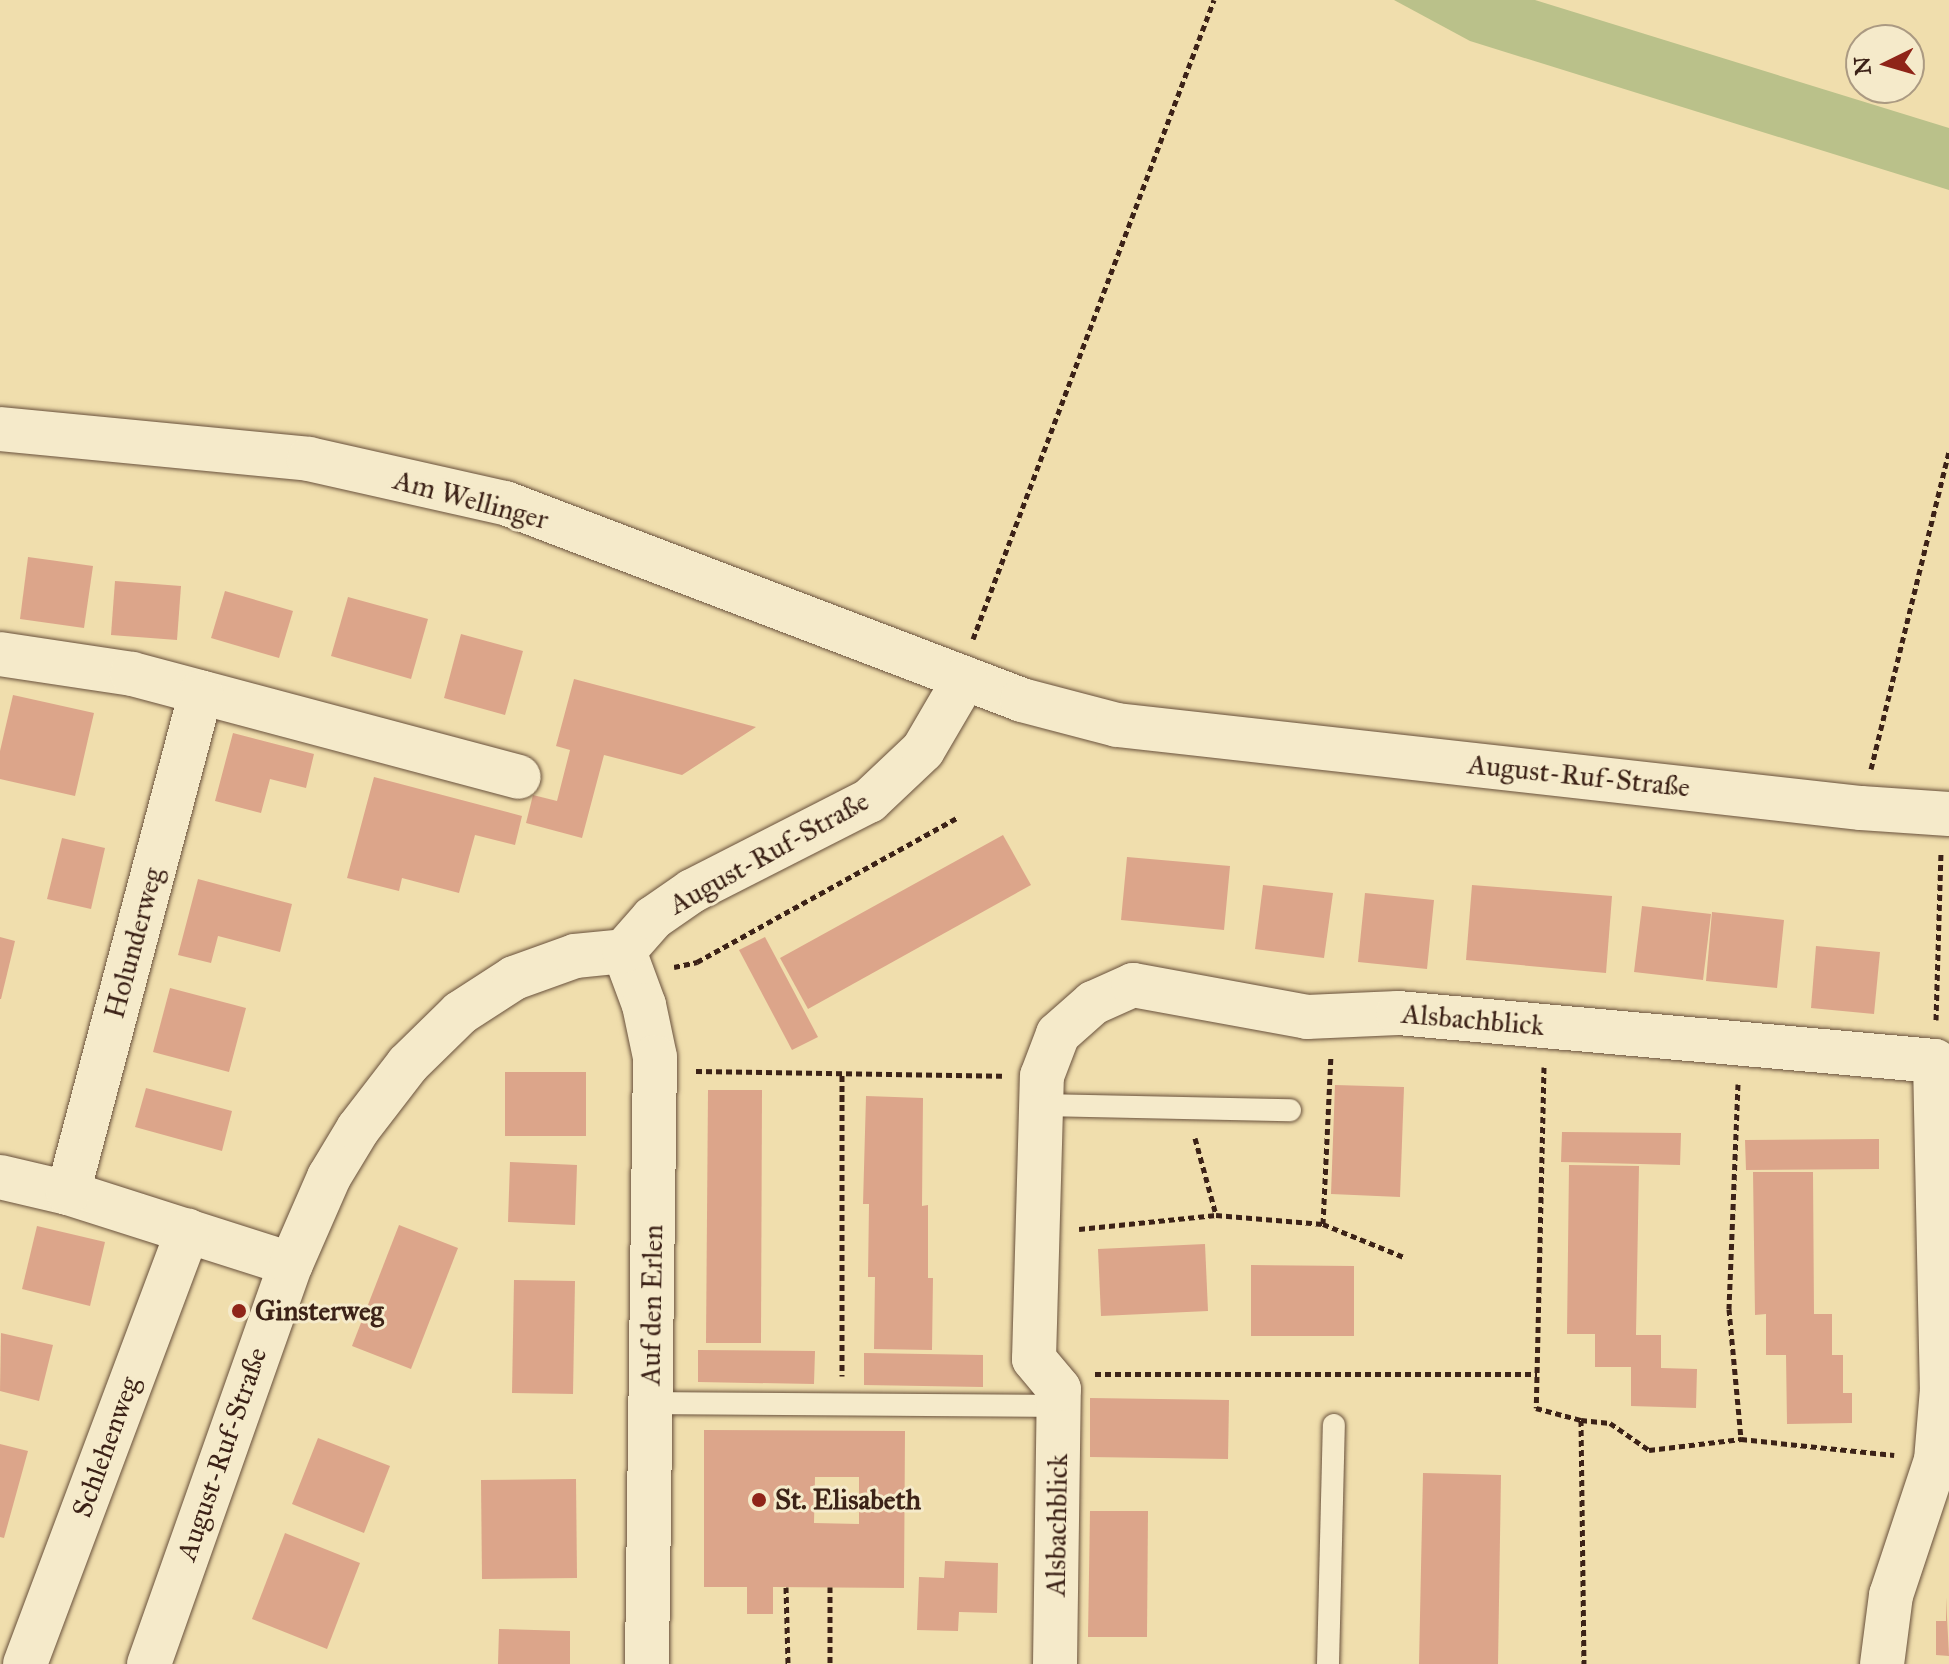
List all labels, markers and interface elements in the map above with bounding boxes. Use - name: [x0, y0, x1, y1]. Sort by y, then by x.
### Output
- north arrow: [1845, 24, 1925, 104]
- text: N: [1848, 55, 1877, 76]
- street label: Am Wellinger: [390, 463, 552, 537]
- street label: August-Ruf-Straße: [1466, 748, 1692, 804]
- street label: August-Ruf-Straße: [663, 784, 875, 922]
- street label: Holunderweg: [98, 864, 170, 1022]
- street label: Alsbachblick: [1400, 997, 1546, 1043]
- street label: Auf den Erlen: [634, 1224, 670, 1386]
- place label: Ginsterweg: [255, 1294, 384, 1328]
- marker: Ginsterweg: [230, 1302, 248, 1320]
- street label: August-Ruf-Straße: [170, 1343, 274, 1565]
- street label: Schlehenweg: [65, 1372, 147, 1522]
- street label: Alsbachblick: [1039, 1453, 1075, 1597]
- place label: St. Elisabeth: [775, 1483, 921, 1517]
- marker: St. Elisabeth: [750, 1491, 768, 1509]

